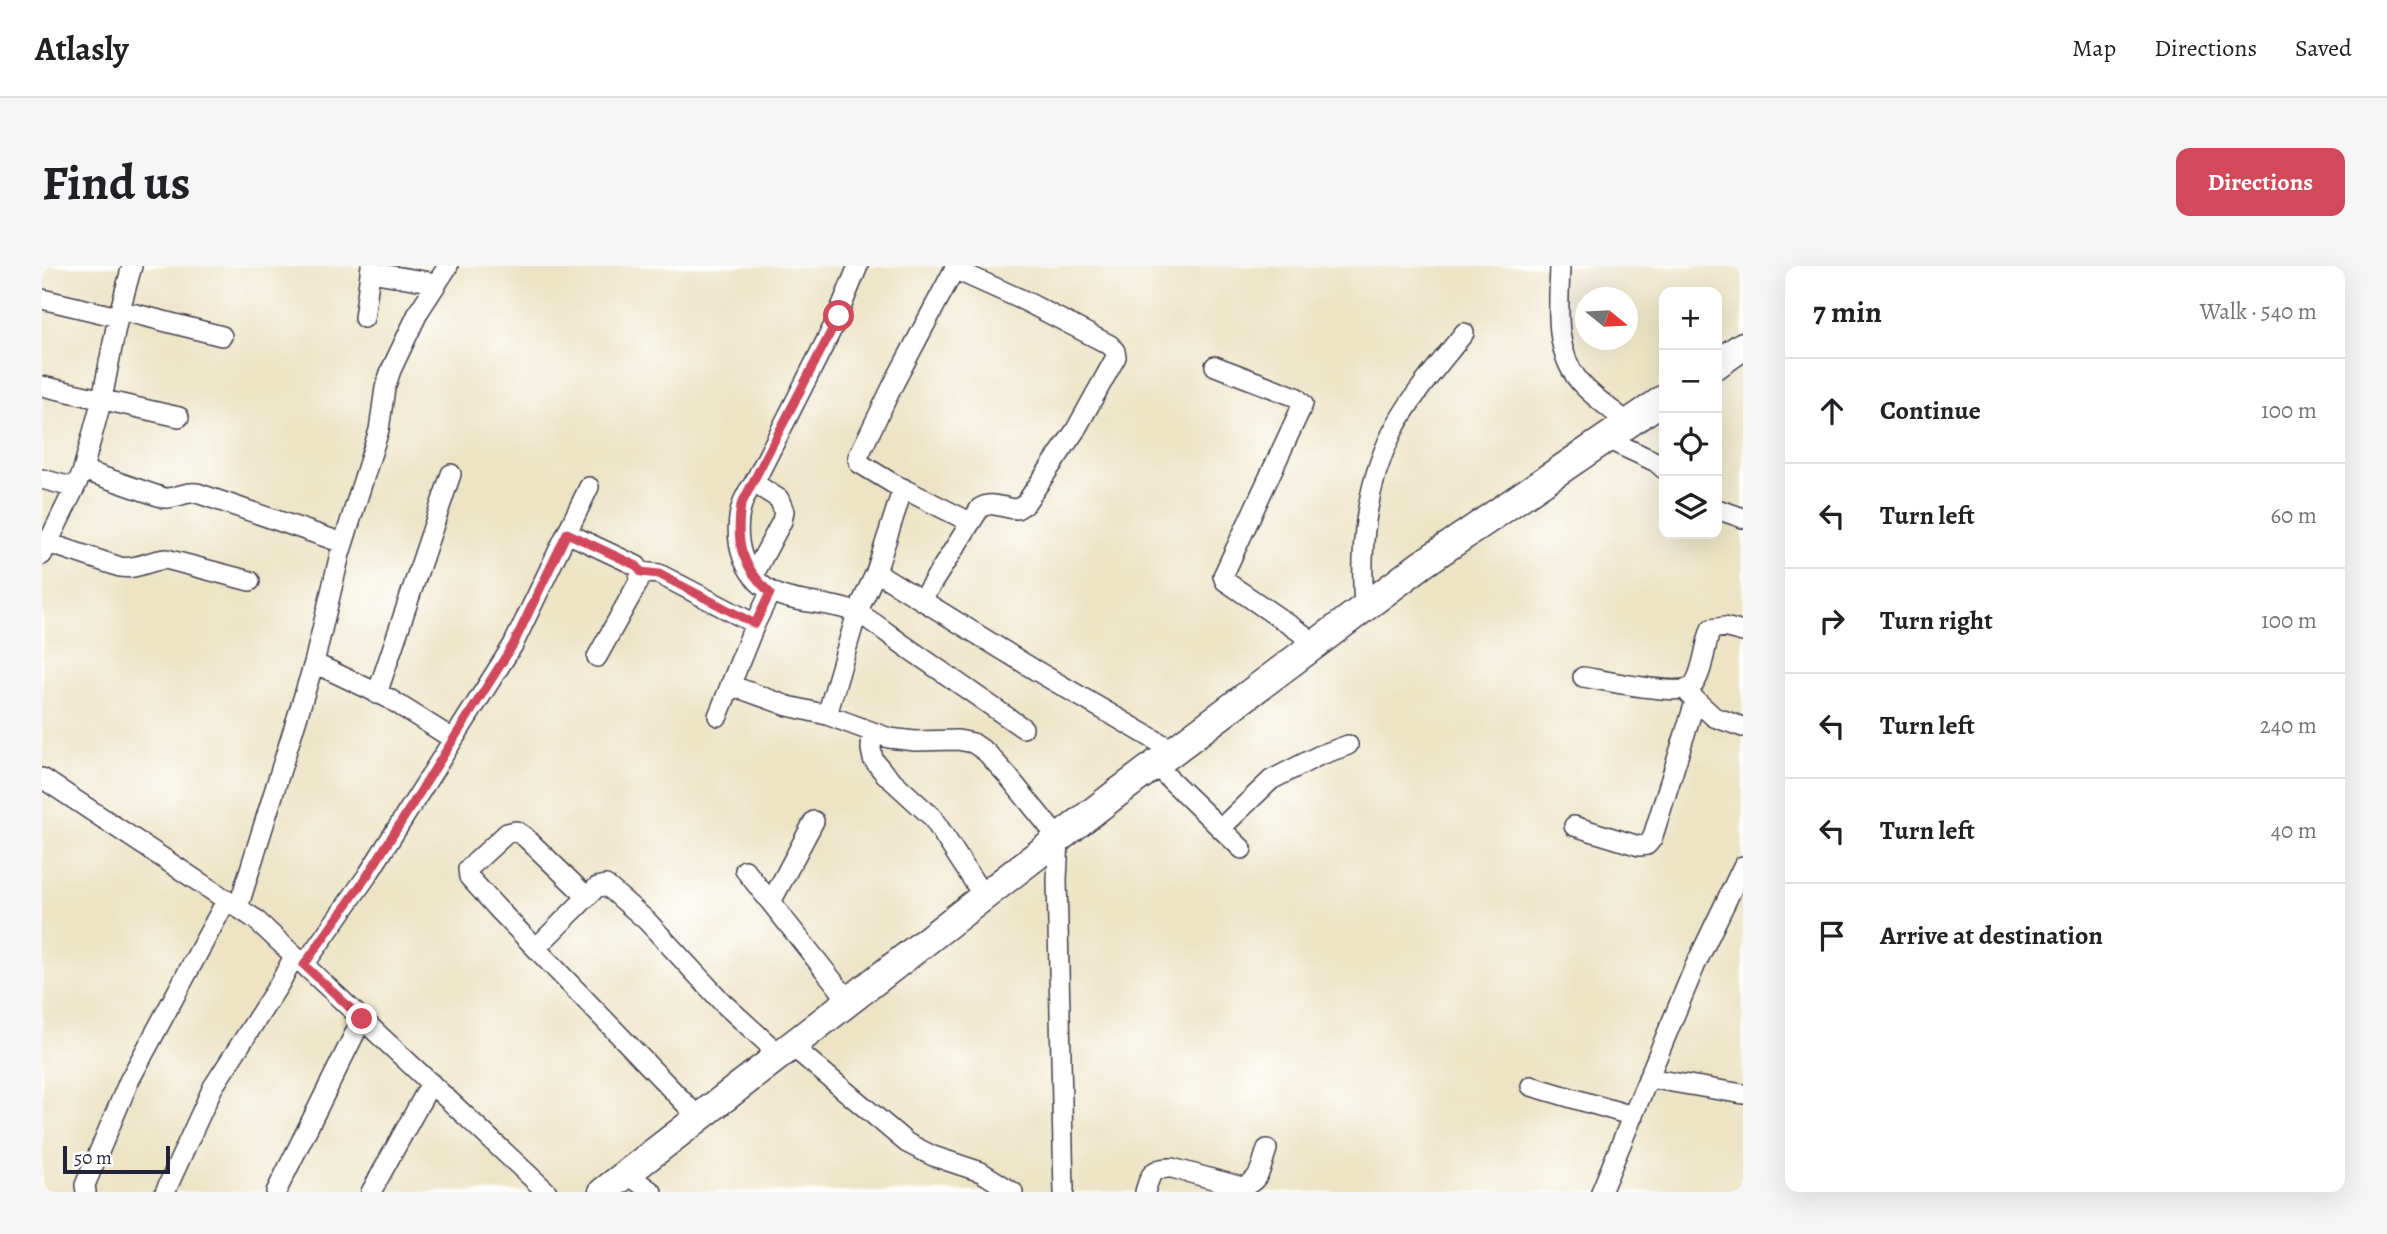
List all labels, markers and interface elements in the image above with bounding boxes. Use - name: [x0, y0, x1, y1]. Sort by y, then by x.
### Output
- text: Atlasly: [35, 26, 129, 71]
- text: Map: [2072, 32, 2116, 64]
- text: Directions: [2154, 32, 2257, 64]
- text: Saved: [2295, 32, 2352, 64]
- button: Directions: [2176, 148, 2345, 216]
- text: Find us: [42, 149, 190, 216]
- north arrow: [1575, 287, 1638, 350]
- map controls: [1659, 287, 1722, 539]
- button: +: [1659, 287, 1722, 350]
- text: 7 min: [1813, 292, 1882, 332]
- text: Walk · 540 m: [2200, 296, 2317, 327]
- route start: [823, 300, 854, 331]
- button: −: [1659, 350, 1722, 413]
- icon: ahead: [1813, 392, 1851, 430]
- text: Continue: [1880, 393, 1981, 428]
- text: 100 m: [2261, 395, 2317, 426]
- button: locate: [1659, 413, 1722, 476]
- button: layers: [1659, 476, 1722, 539]
- icon: left: [1813, 497, 1851, 535]
- text: Turn left: [1880, 498, 1975, 533]
- text: 60 m: [2270, 500, 2317, 531]
- icon: right: [1813, 602, 1851, 640]
- text: Turn right: [1880, 603, 1993, 638]
- text: 100 m: [2261, 605, 2317, 636]
- icon: left: [1813, 707, 1851, 745]
- text: Turn left: [1880, 708, 1975, 743]
- text: 240 m: [2260, 710, 2317, 741]
- icon: left: [1813, 812, 1851, 850]
- text: Turn left: [1880, 813, 1975, 848]
- text: 40 m: [2271, 815, 2317, 846]
- icon: arrive: [1813, 917, 1851, 955]
- text: Arrive at destination: [1880, 918, 2103, 953]
- route end: [346, 1003, 377, 1034]
- scale bar: [63, 1143, 170, 1175]
- text: 50 m: [74, 1145, 112, 1171]

